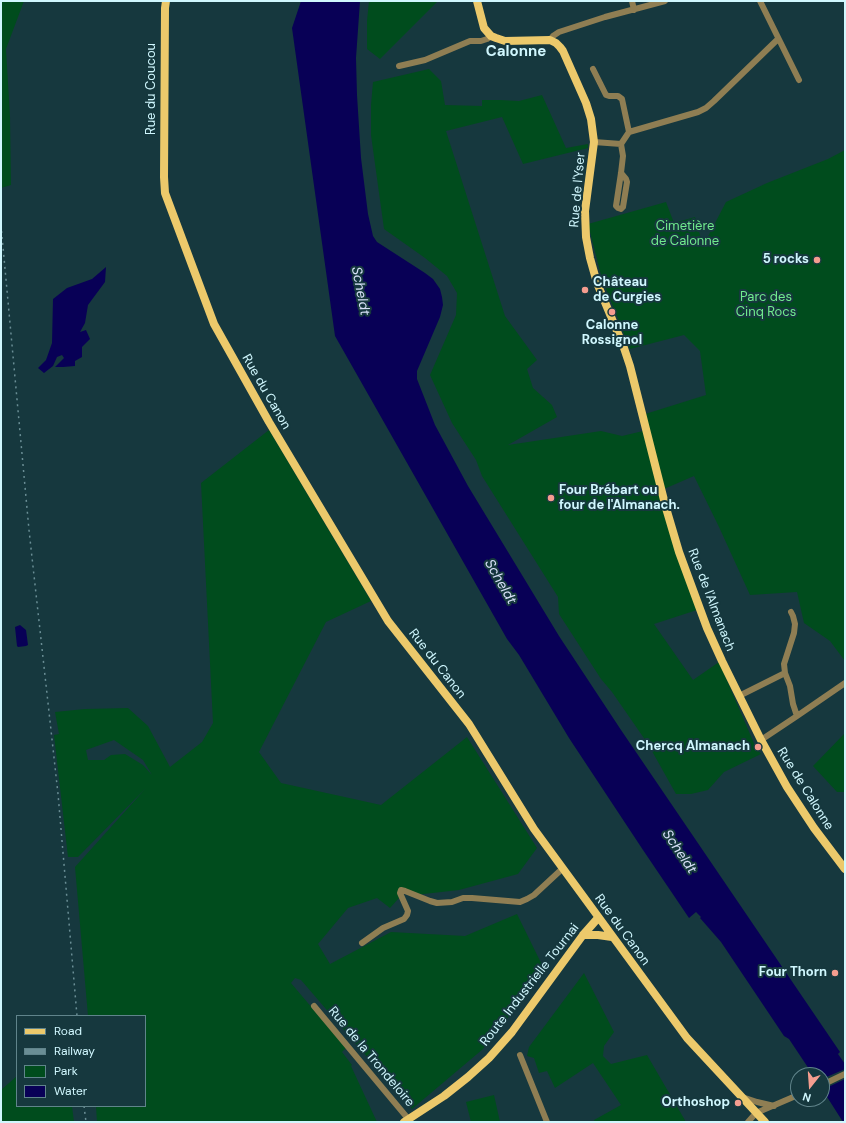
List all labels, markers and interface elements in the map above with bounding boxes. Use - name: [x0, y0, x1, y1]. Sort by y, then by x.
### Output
- street label: Rue du Coucou: [144, 43, 160, 135]
- district label: Calonne: [486, 43, 546, 61]
- street label: Rue de l'Yser: [567, 152, 589, 228]
- park label: Cimetière de Calonne: [651, 219, 719, 250]
- place label: 5 rocks: [763, 252, 809, 268]
- marker: 5 rocks: [812, 255, 822, 265]
- water label: Scheldt: [347, 265, 373, 317]
- place label: Château de Curgies: [593, 275, 661, 306]
- marker: Château de Curgies: [580, 285, 590, 295]
- park label: Parc des Cinq Rocs: [736, 290, 796, 321]
- marker: Calonne Rossignol: [607, 307, 617, 317]
- place label: Calonne Rossignol: [582, 318, 642, 349]
- street label: Rue du Canon: [238, 352, 294, 432]
- place label: Four Brébart ou four de l'Almanach.: [559, 483, 680, 514]
- marker: Four Brébart ou four de l'Almanach.: [546, 493, 556, 503]
- street label: Rue de l'Almanach: [684, 546, 738, 654]
- water label: Scheldt: [480, 556, 520, 608]
- street label: Rue du Canon: [405, 626, 469, 702]
- place label: Chercq Almanach: [636, 739, 750, 755]
- marker: Chercq Almanach: [753, 742, 763, 752]
- street label: Rue de Calonne: [773, 745, 837, 833]
- water label: Scheldt: [658, 827, 700, 877]
- street label: Rue du Canon: [591, 891, 653, 969]
- street label: Route Industrielle Tournai: [477, 921, 583, 1049]
- place label: Four Thorn: [759, 965, 827, 981]
- marker: Four Thorn: [830, 968, 840, 978]
- street label: Rue de la Trondeloire: [325, 1004, 417, 1110]
- legend: [16, 1015, 146, 1107]
- text: Road: [54, 1023, 82, 1039]
- text: Railway: [54, 1043, 95, 1059]
- text: Park: [54, 1063, 78, 1079]
- north arrow: [790, 1067, 830, 1107]
- text: Water: [54, 1083, 87, 1099]
- text: N: [801, 1090, 813, 1105]
- place label: Orthoshop: [662, 1095, 730, 1111]
- marker: Orthoshop: [733, 1098, 743, 1108]

